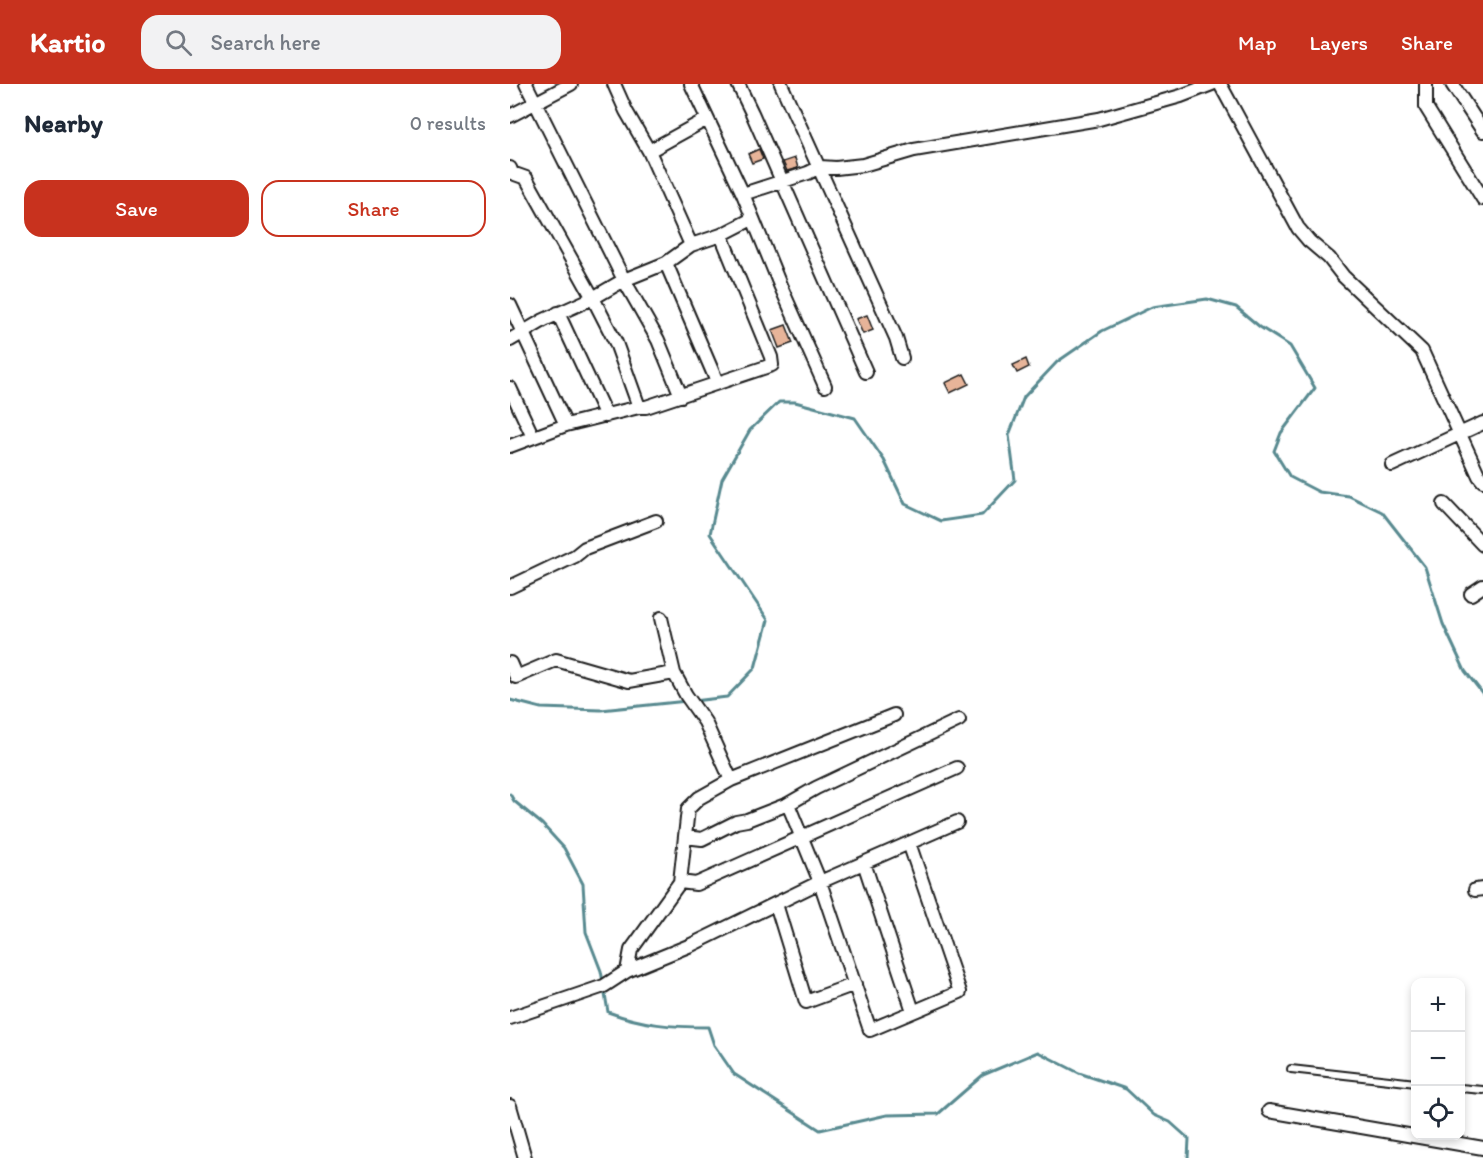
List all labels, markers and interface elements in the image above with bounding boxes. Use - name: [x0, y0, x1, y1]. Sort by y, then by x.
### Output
- search box: [141, 15, 561, 69]
- text: Kartio: [30, 25, 105, 59]
- icon: search: [162, 26, 195, 59]
- text: Search here: [210, 29, 321, 56]
- text: Map: [1238, 30, 1277, 55]
- text: Layers: [1310, 30, 1368, 55]
- text: Share: [1401, 30, 1453, 55]
- text: Nearby: [24, 107, 103, 139]
- text: 0 results: [410, 111, 486, 135]
- button: Save: [24, 180, 249, 237]
- button: Share: [261, 180, 486, 237]
- map controls: [1411, 978, 1465, 1140]
- button: +: [1411, 978, 1465, 1032]
- button: −: [1411, 1032, 1465, 1086]
- button: locate: [1411, 1086, 1465, 1140]

